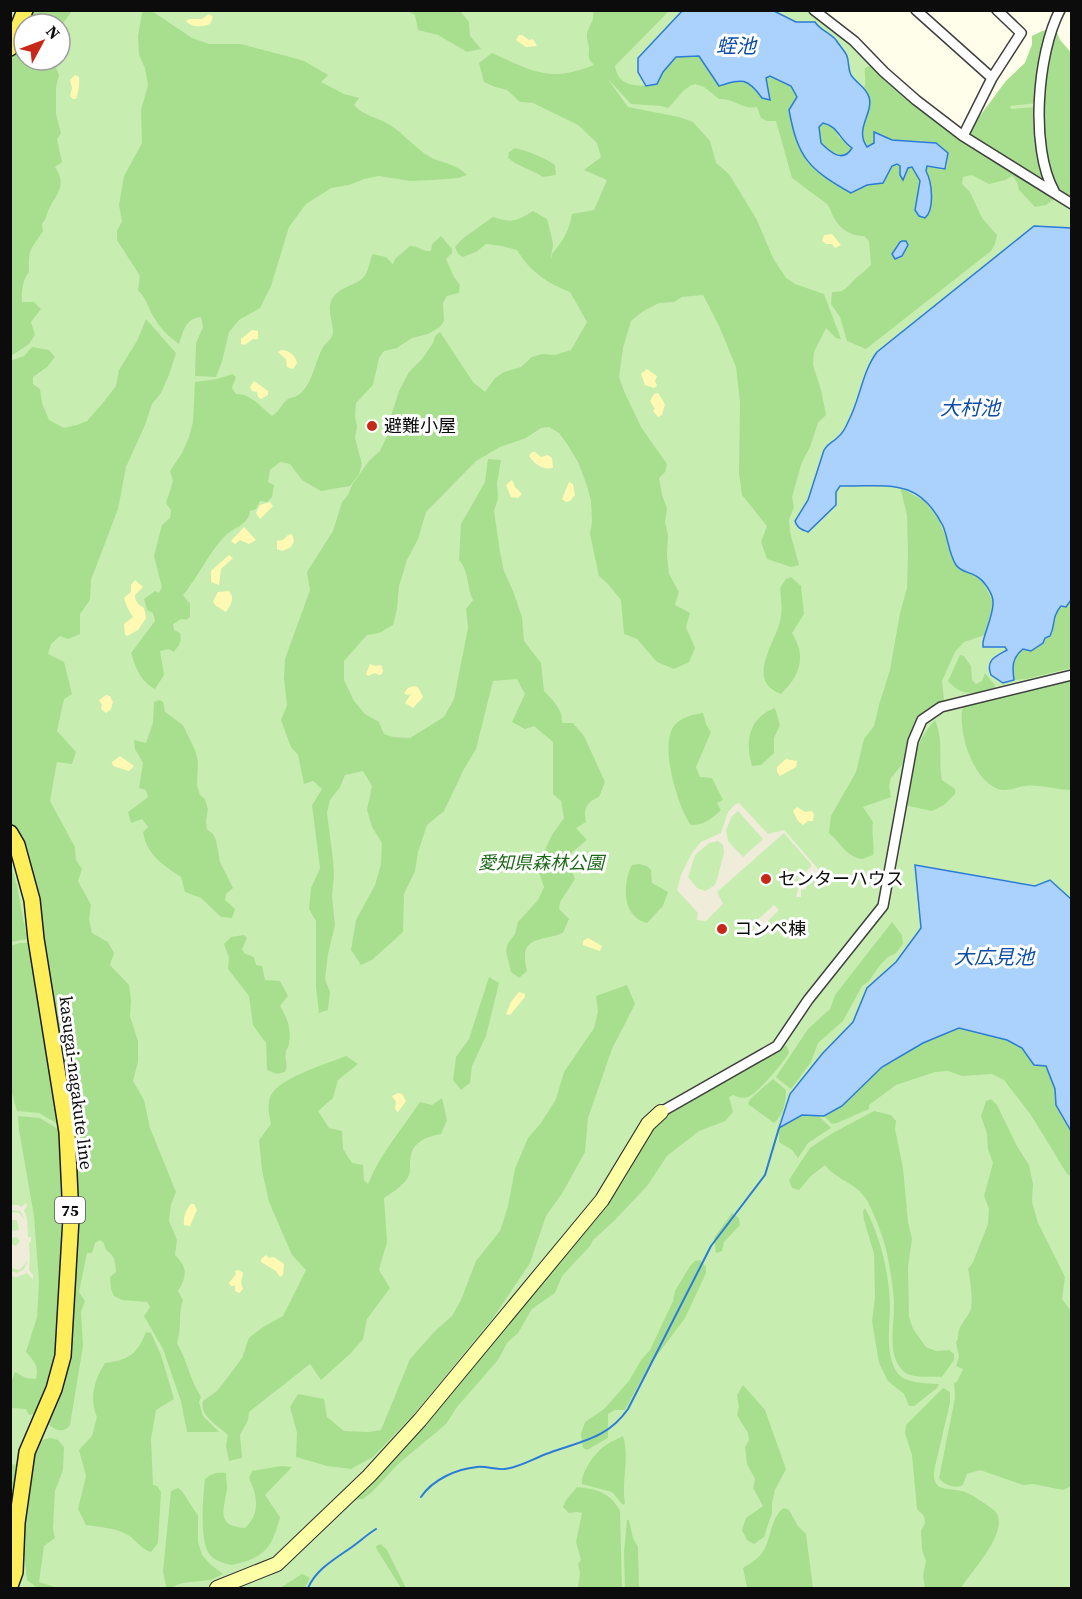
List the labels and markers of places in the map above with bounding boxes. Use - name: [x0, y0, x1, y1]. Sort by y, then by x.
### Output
- place label: 避難小屋: [384, 413, 456, 438]
- marker: 避難小屋: [365, 419, 379, 433]
- place label: センターハウス: [778, 866, 904, 891]
- marker: センターハウス: [759, 872, 773, 886]
- place label: コンペ棟: [734, 916, 806, 941]
- marker: コンペ棟: [715, 922, 729, 936]

